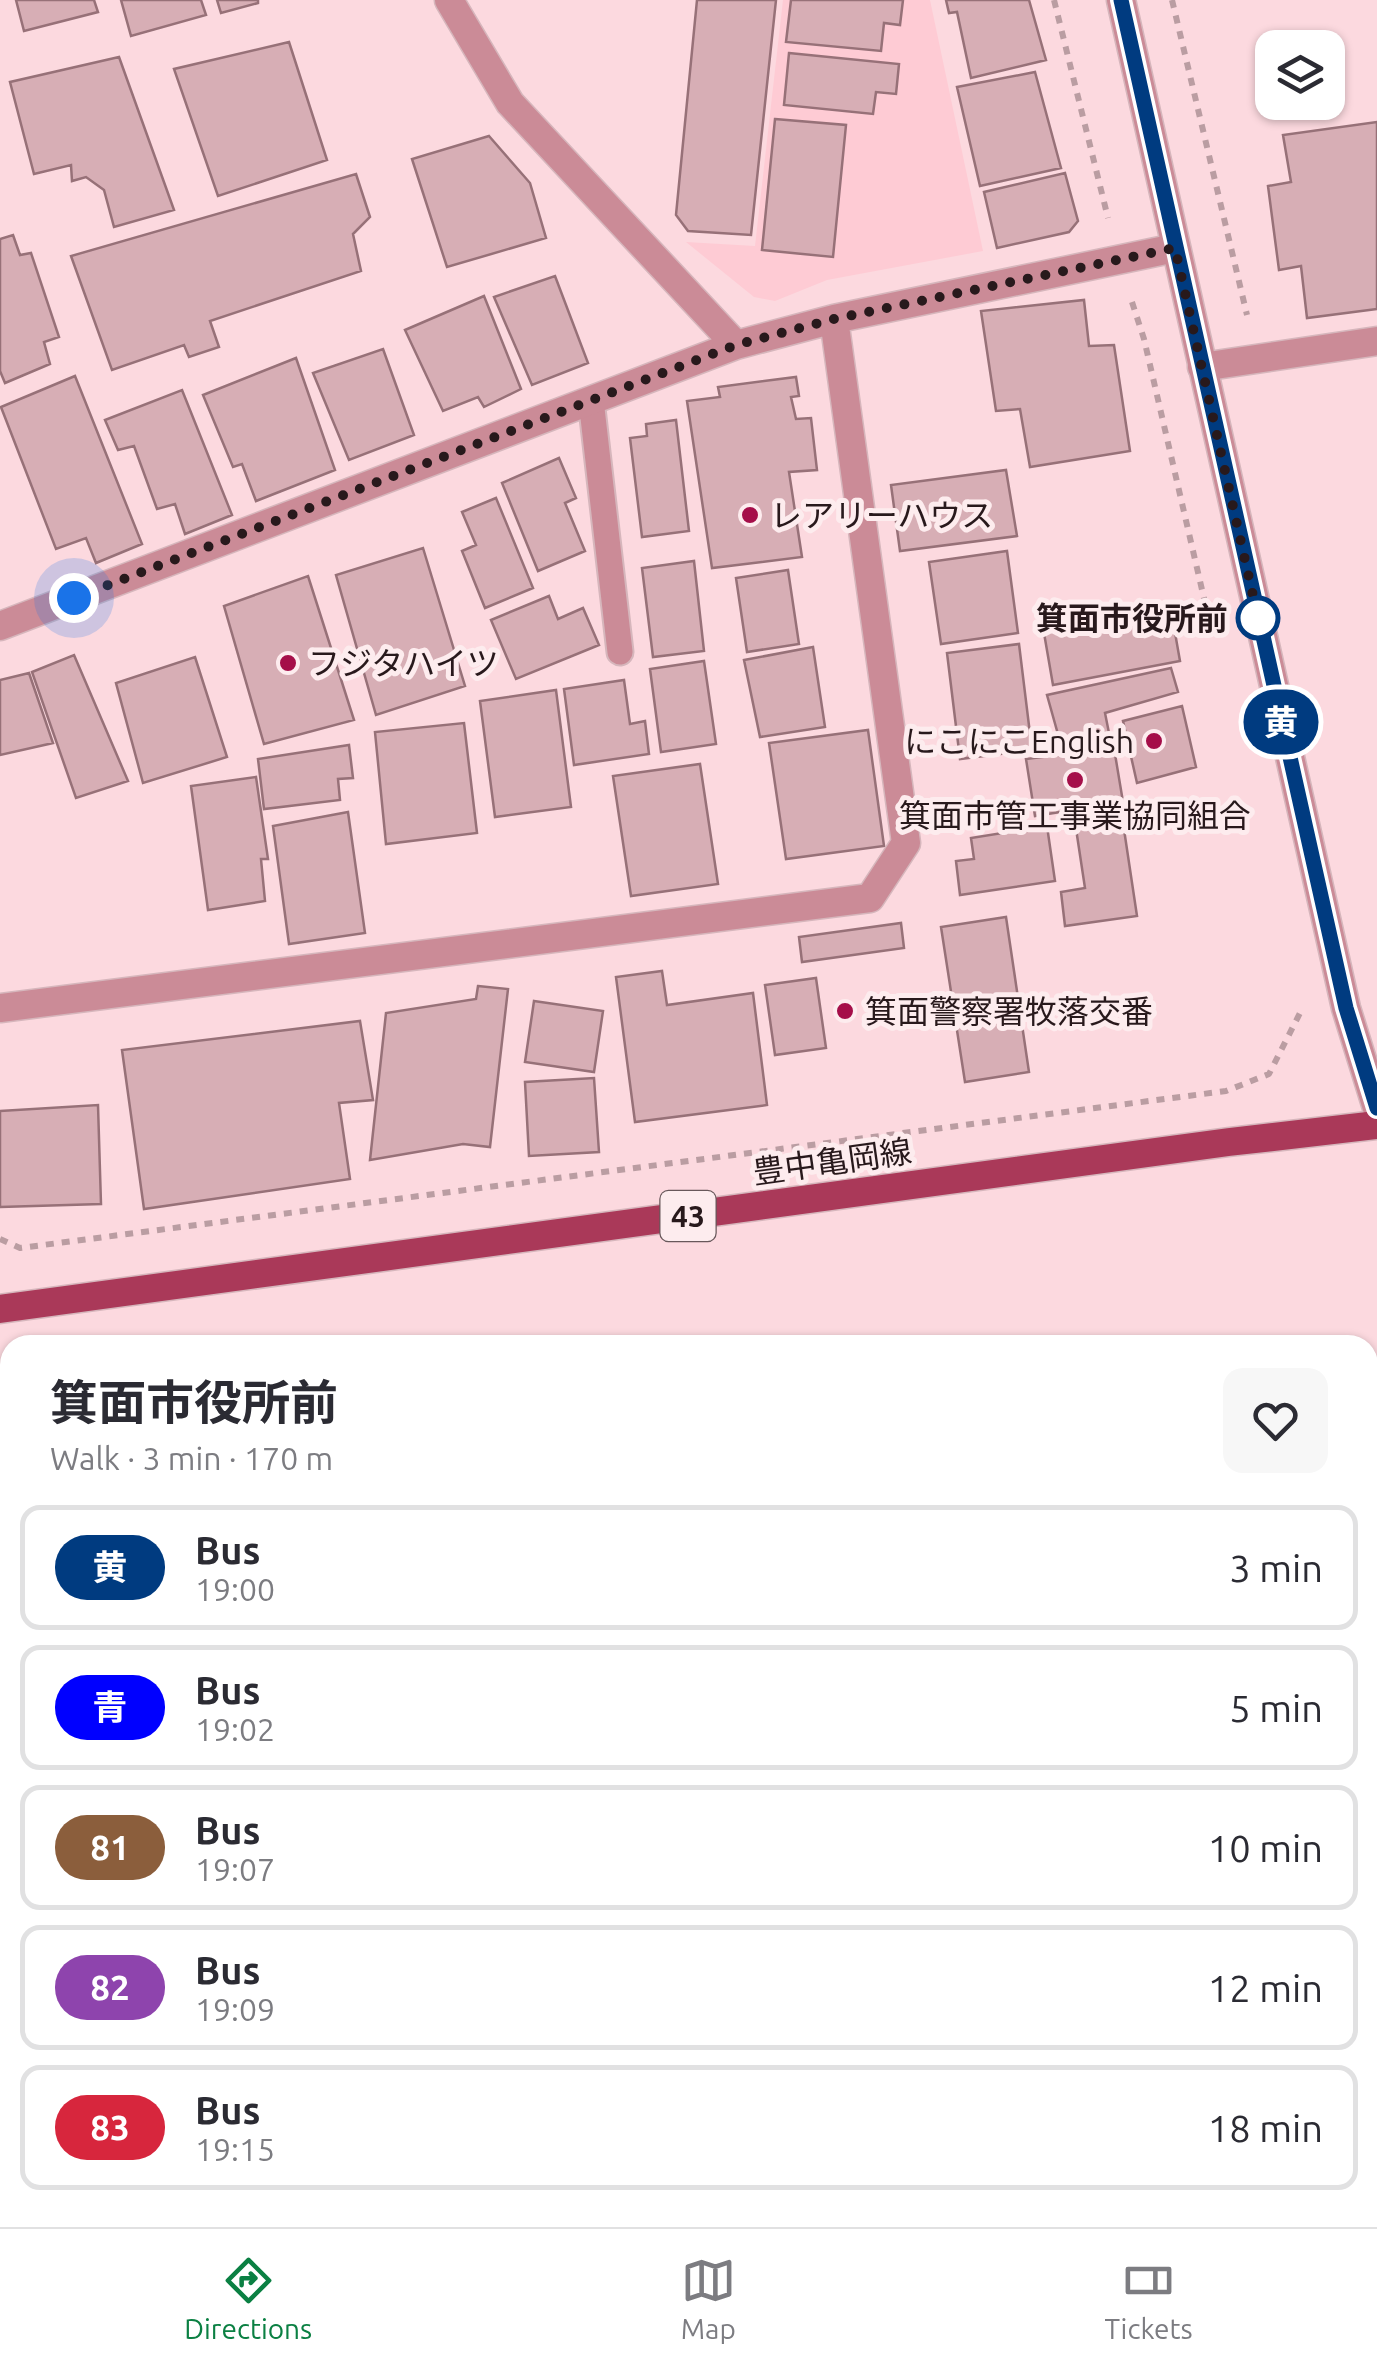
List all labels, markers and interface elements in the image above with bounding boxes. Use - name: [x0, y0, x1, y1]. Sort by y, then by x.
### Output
- map controls: [1255, 30, 1345, 120]
- button: layers: [1255, 30, 1345, 120]
- place label: レアリーハウス: [770, 497, 993, 533]
- marker: レアリーハウス: [739, 504, 761, 526]
- your location: [49, 573, 99, 623]
- marker: 箕面市役所前: [1237, 597, 1279, 639]
- place label: 箕面市役所前: [1036, 600, 1228, 636]
- place label: フジタハイツ: [308, 645, 499, 681]
- marker: フジタハイツ: [277, 652, 299, 674]
- line badge: 黄: [1248, 690, 1314, 754]
- text: 黄: [1263, 702, 1299, 742]
- place label: にこにこEnglish: [904, 723, 1134, 759]
- marker: にこにこEnglish: [1143, 730, 1165, 752]
- marker: 箕面市管工事業協同組合: [1064, 769, 1086, 791]
- place label: 箕面市管工事業協同組合: [899, 797, 1251, 833]
- place label: 箕面警察署牧落交番: [865, 993, 1153, 1029]
- marker: 箕面警察署牧落交番: [834, 1000, 856, 1022]
- street label: 豊中亀岡線: [750, 1132, 914, 1190]
- road number: 43: [660, 1191, 716, 1241]
- button: heart: [1223, 1368, 1328, 1473]
- text: 箕面市役所前: [50, 1375, 338, 1429]
- text: Walk · 3 min · 170 m: [50, 1440, 333, 1476]
- text: Bus: [195, 1529, 260, 1571]
- text: 黄: [92, 1547, 128, 1587]
- text: 3 min: [1229, 1547, 1323, 1589]
- text: 19:00: [195, 1571, 275, 1607]
- text: Bus: [195, 1669, 260, 1711]
- text: 青: [92, 1687, 128, 1727]
- text: 5 min: [1229, 1687, 1323, 1729]
- text: 19:02: [195, 1711, 275, 1747]
- text: Bus: [195, 1809, 260, 1851]
- text: 81: [90, 1827, 130, 1867]
- text: 10 min: [1208, 1827, 1323, 1869]
- text: 19:07: [195, 1851, 275, 1887]
- text: Bus: [195, 1949, 260, 1991]
- text: 82: [90, 1967, 130, 2007]
- text: 12 min: [1208, 1967, 1323, 2009]
- text: 19:09: [195, 1991, 275, 2027]
- text: Bus: [195, 2089, 260, 2131]
- text: 83: [90, 2107, 130, 2147]
- text: 18 min: [1208, 2107, 1323, 2149]
- text: 19:15: [195, 2131, 275, 2167]
- tab: Directions: [184, 2253, 312, 2344]
- tab: Map: [681, 2253, 736, 2344]
- tab: Tickets: [1104, 2253, 1193, 2344]

